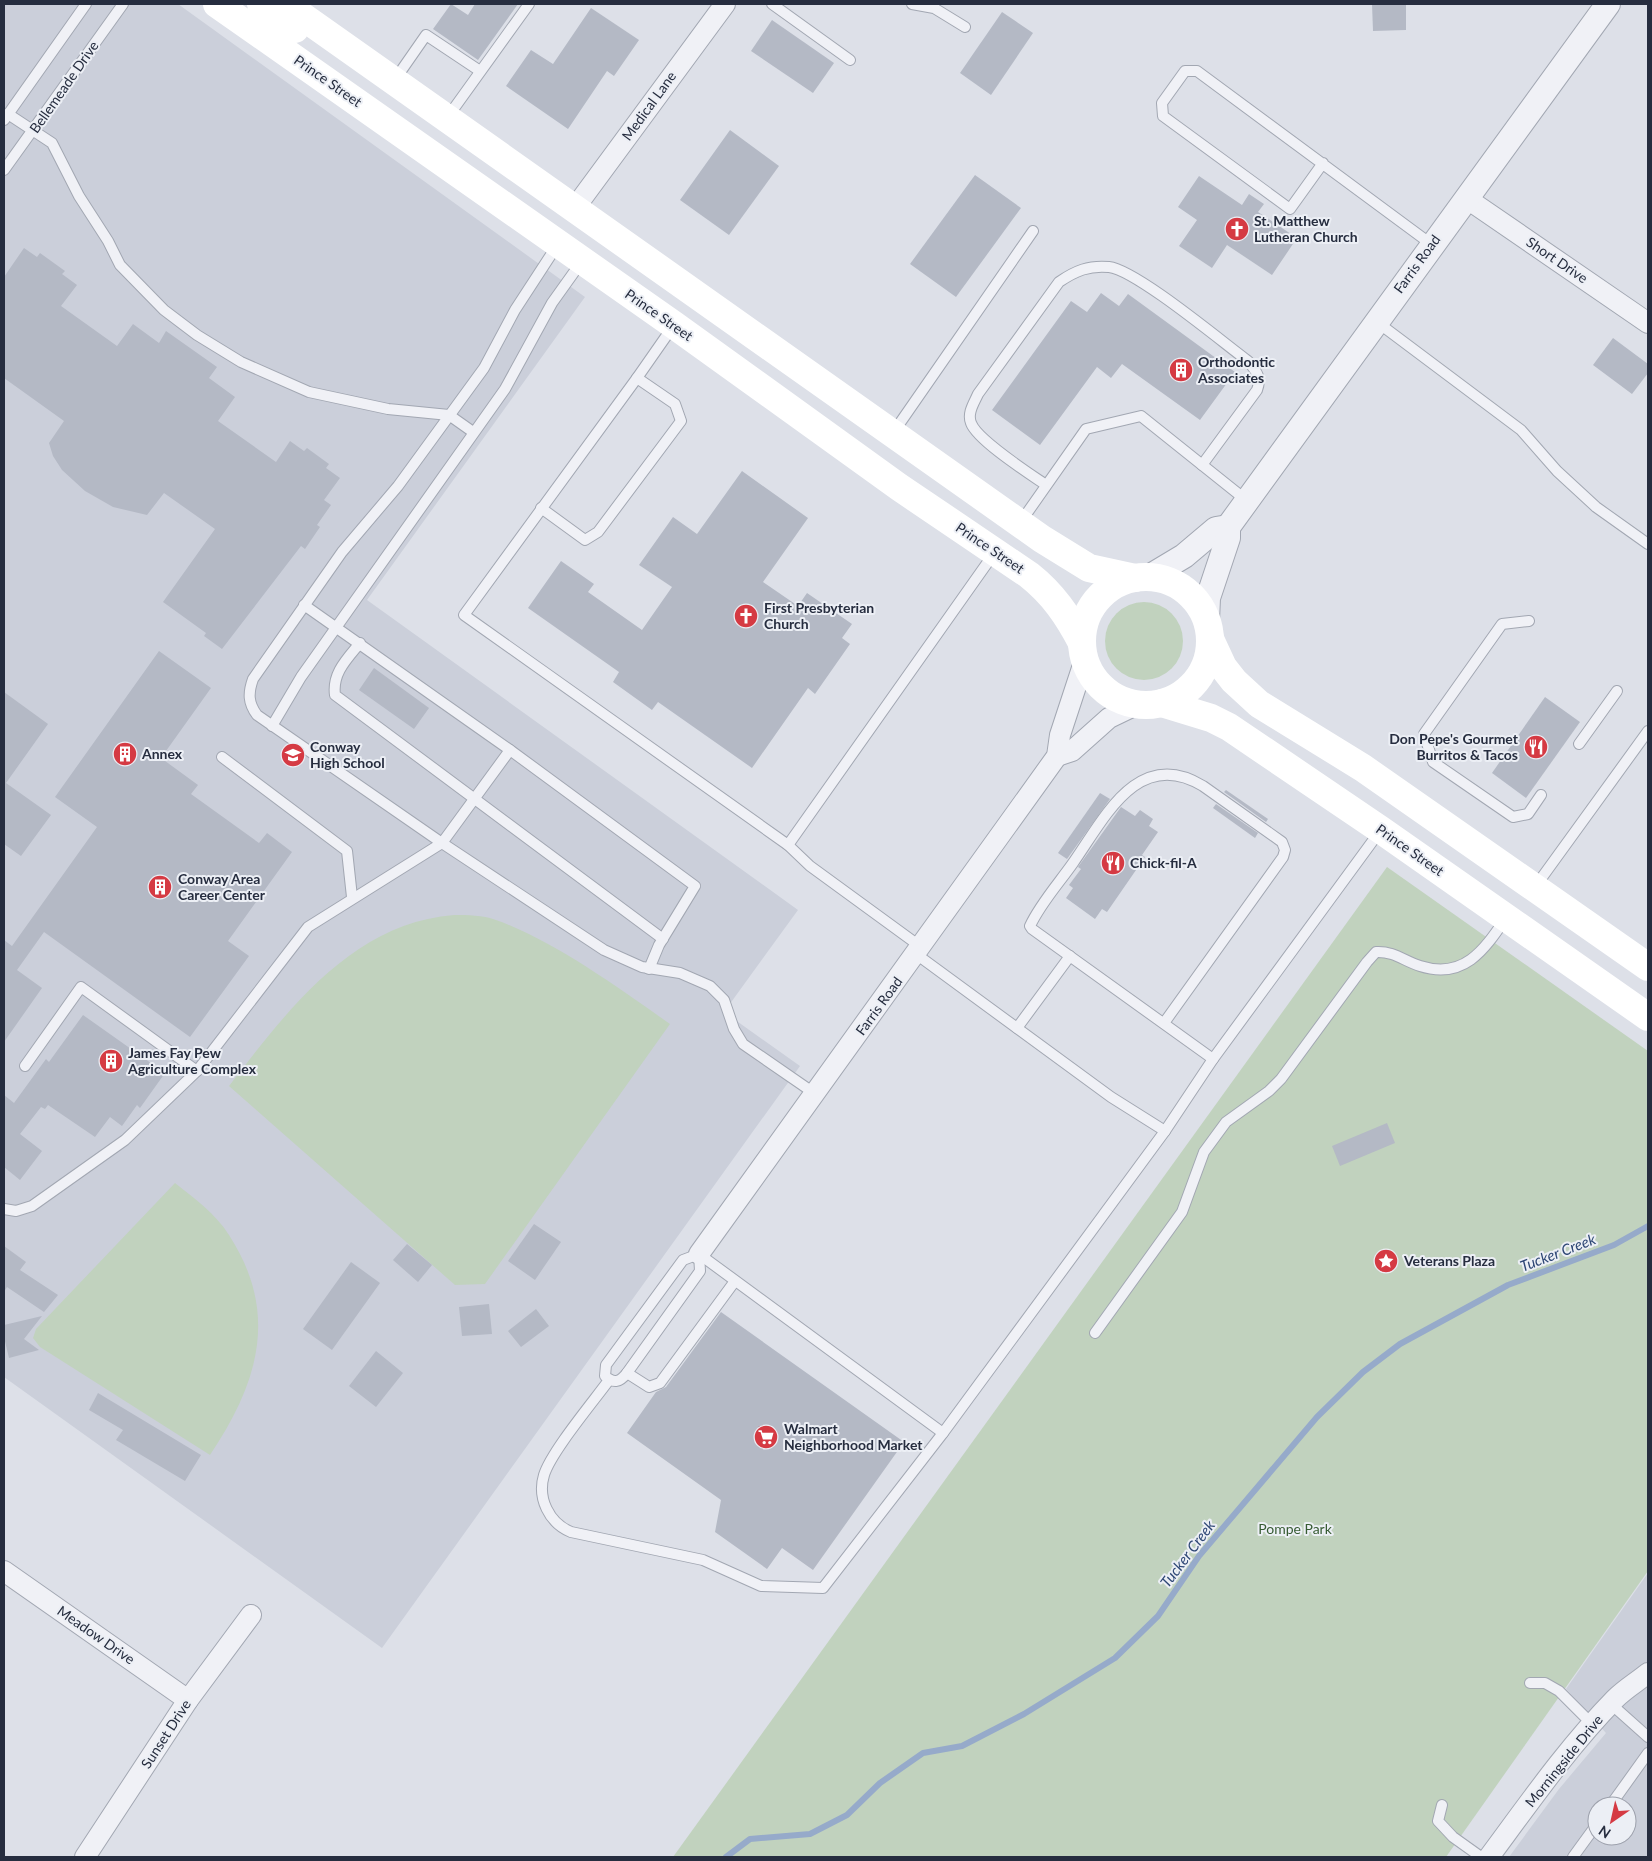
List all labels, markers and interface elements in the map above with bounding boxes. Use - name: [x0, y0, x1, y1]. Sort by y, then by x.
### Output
- street label: Bellemeade Drive: [26, 37, 102, 136]
- street label: Prince Street: [291, 51, 365, 110]
- street label: Medical Lane: [618, 68, 679, 144]
- place label: St. Matthew Lutheran Church: [1254, 212, 1358, 245]
- church icon: St. Matthew Lutheran Church: [1224, 216, 1250, 242]
- street label: Farris Road: [1390, 231, 1443, 296]
- street label: Short Drive: [1523, 233, 1591, 286]
- street label: Prince Street: [622, 285, 696, 344]
- place label: Orthodontic Associates: [1197, 353, 1275, 386]
- building icon: Orthodontic Associates: [1168, 357, 1194, 383]
- street label: Prince Street: [953, 518, 1028, 577]
- place label: First Presbyterian Church: [764, 599, 874, 632]
- church icon: First Presbyterian Church: [733, 603, 759, 629]
- place label: Don Pepe's Gourmet Burritos & Tacos: [1389, 730, 1519, 763]
- restaurant icon: Don Pepe's Gourmet Burritos & Tacos: [1523, 734, 1549, 760]
- place label: Conway High School: [310, 738, 385, 771]
- building icon: Annex: [112, 741, 138, 767]
- school or university icon: Conway High School: [280, 742, 306, 768]
- place label: Annex: [141, 745, 183, 762]
- street label: Prince Street: [1373, 820, 1447, 879]
- restaurant icon: Chick-fil-A: [1100, 850, 1126, 876]
- place label: Chick-fil-A: [1130, 854, 1197, 871]
- place label: Conway Area Career Center: [178, 870, 266, 903]
- building icon: Conway Area Career Center: [147, 874, 173, 900]
- street label: Farris Road: [852, 973, 905, 1038]
- place label: James Fay Pew Agriculture Complex: [127, 1044, 257, 1077]
- building icon: James Fay Pew Agriculture Complex: [98, 1048, 124, 1074]
- water label: Tucker Creek: [1517, 1229, 1599, 1275]
- place icon: Veterans Plaza: [1373, 1248, 1399, 1274]
- place label: Veterans Plaza: [1403, 1252, 1495, 1269]
- place label: Walmart Neighborhood Market: [784, 1420, 923, 1453]
- supermarket icon: Walmart Neighborhood Market: [753, 1424, 779, 1450]
- water label: Tucker Creek: [1156, 1516, 1219, 1591]
- park label: Pompe Park: [1258, 1520, 1333, 1537]
- street label: Meadow Drive: [54, 1602, 138, 1668]
- street label: Sunset Drive: [137, 1696, 194, 1771]
- street label: Morningside Drive: [1521, 1711, 1606, 1810]
- north arrow: [1587, 1796, 1637, 1846]
- text: N: [1595, 1822, 1614, 1842]

